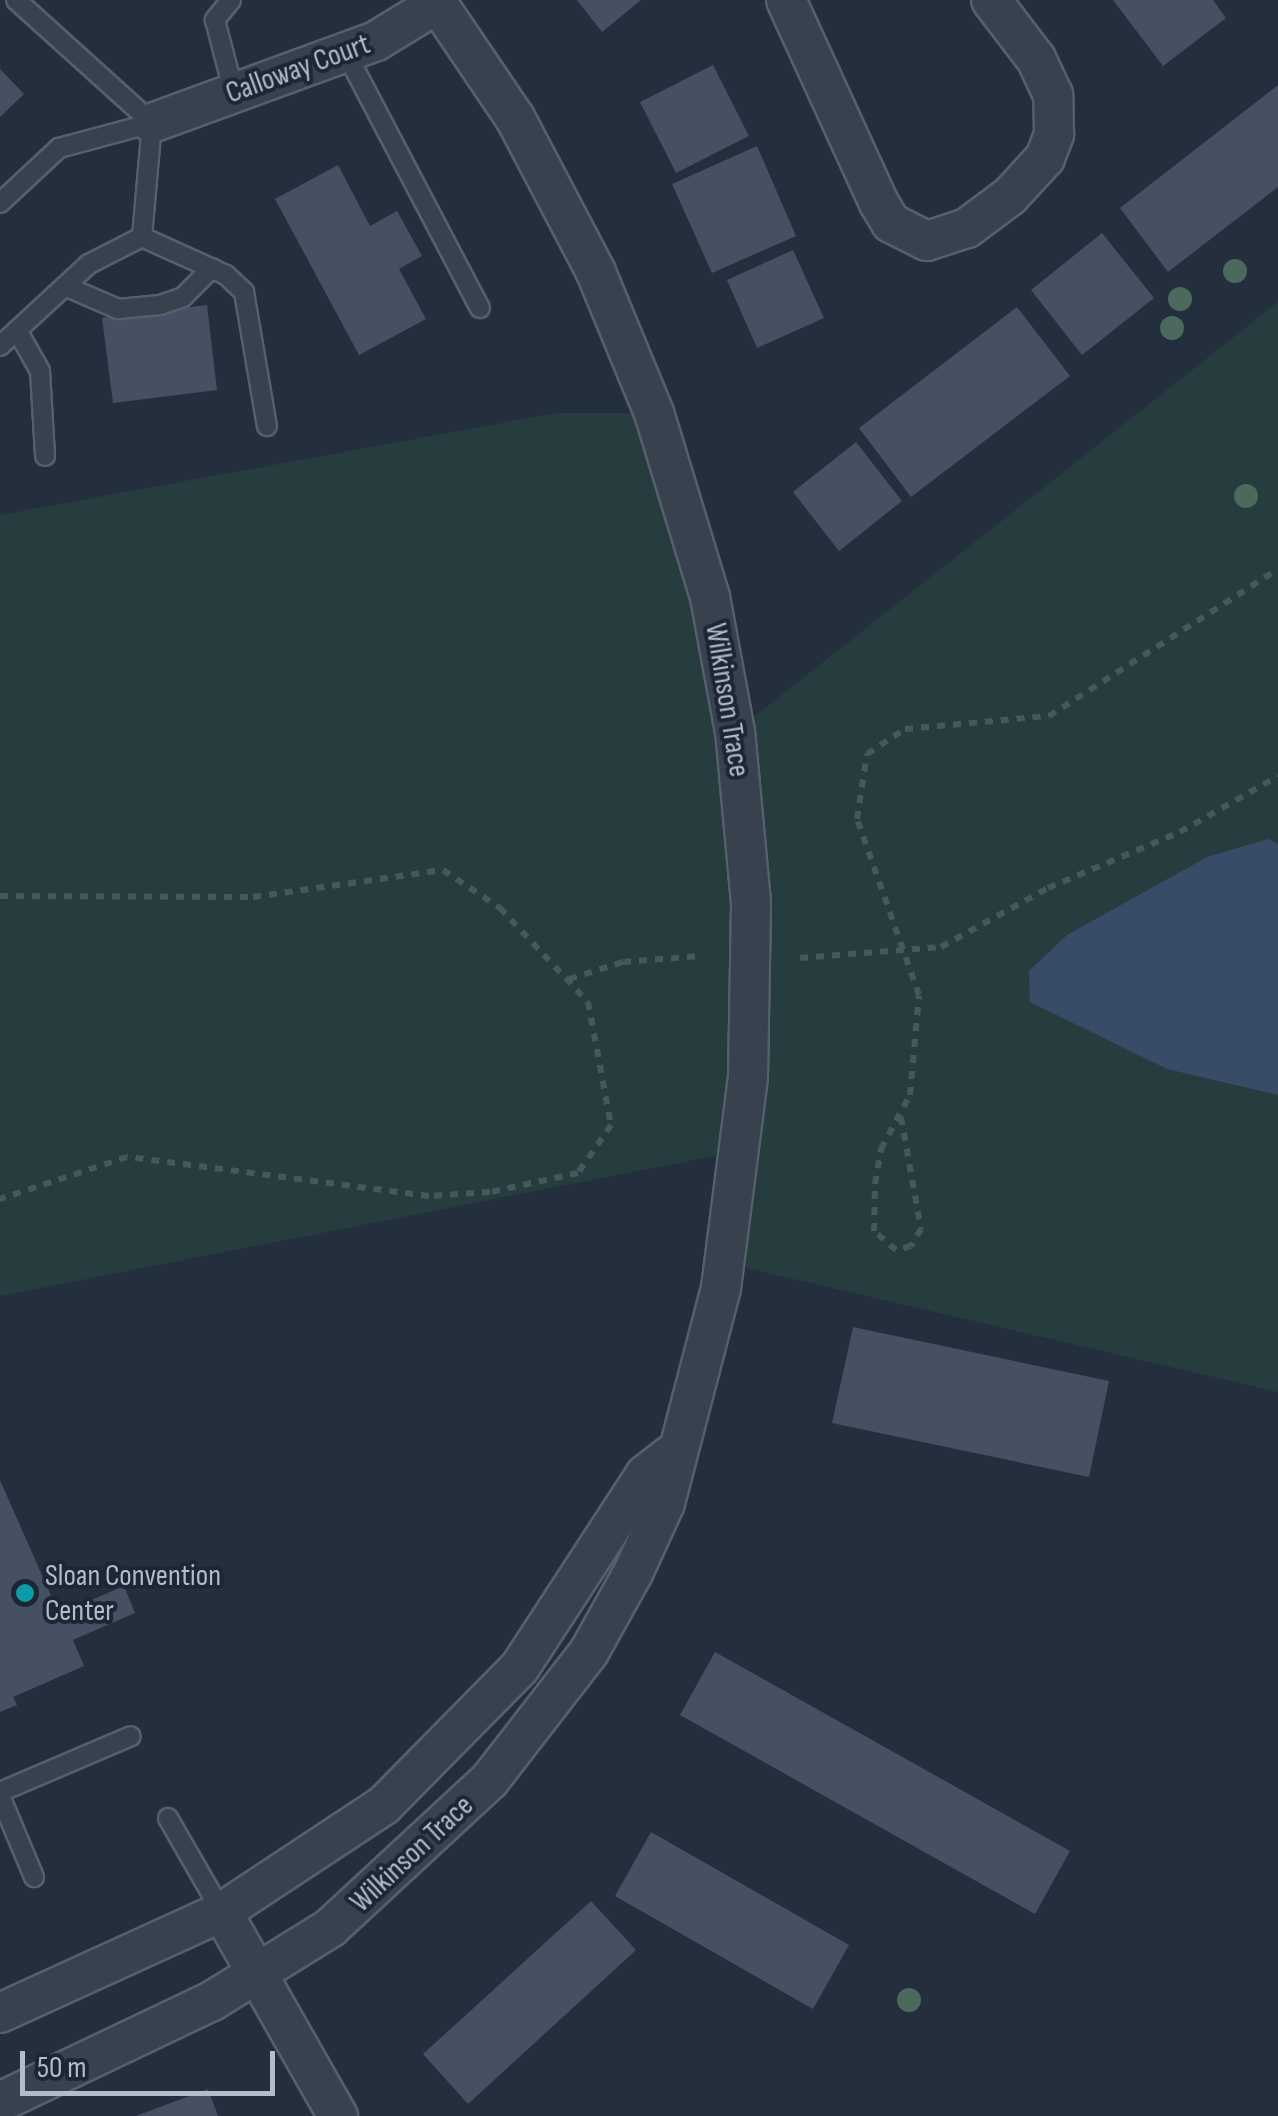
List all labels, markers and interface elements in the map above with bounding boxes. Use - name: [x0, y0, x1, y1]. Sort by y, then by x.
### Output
- street label: Calloway Court: [221, 26, 375, 112]
- street label: Wilkinson Trace: [697, 621, 757, 779]
- place label: Sloan Convention Center: [45, 1558, 221, 1628]
- marker: Sloan Convention Center: [14, 1582, 36, 1604]
- street label: Wilkinson Trace: [343, 1788, 481, 1920]
- scale bar: [25, 2031, 280, 2093]
- text: 50 m: [37, 2050, 86, 2086]

